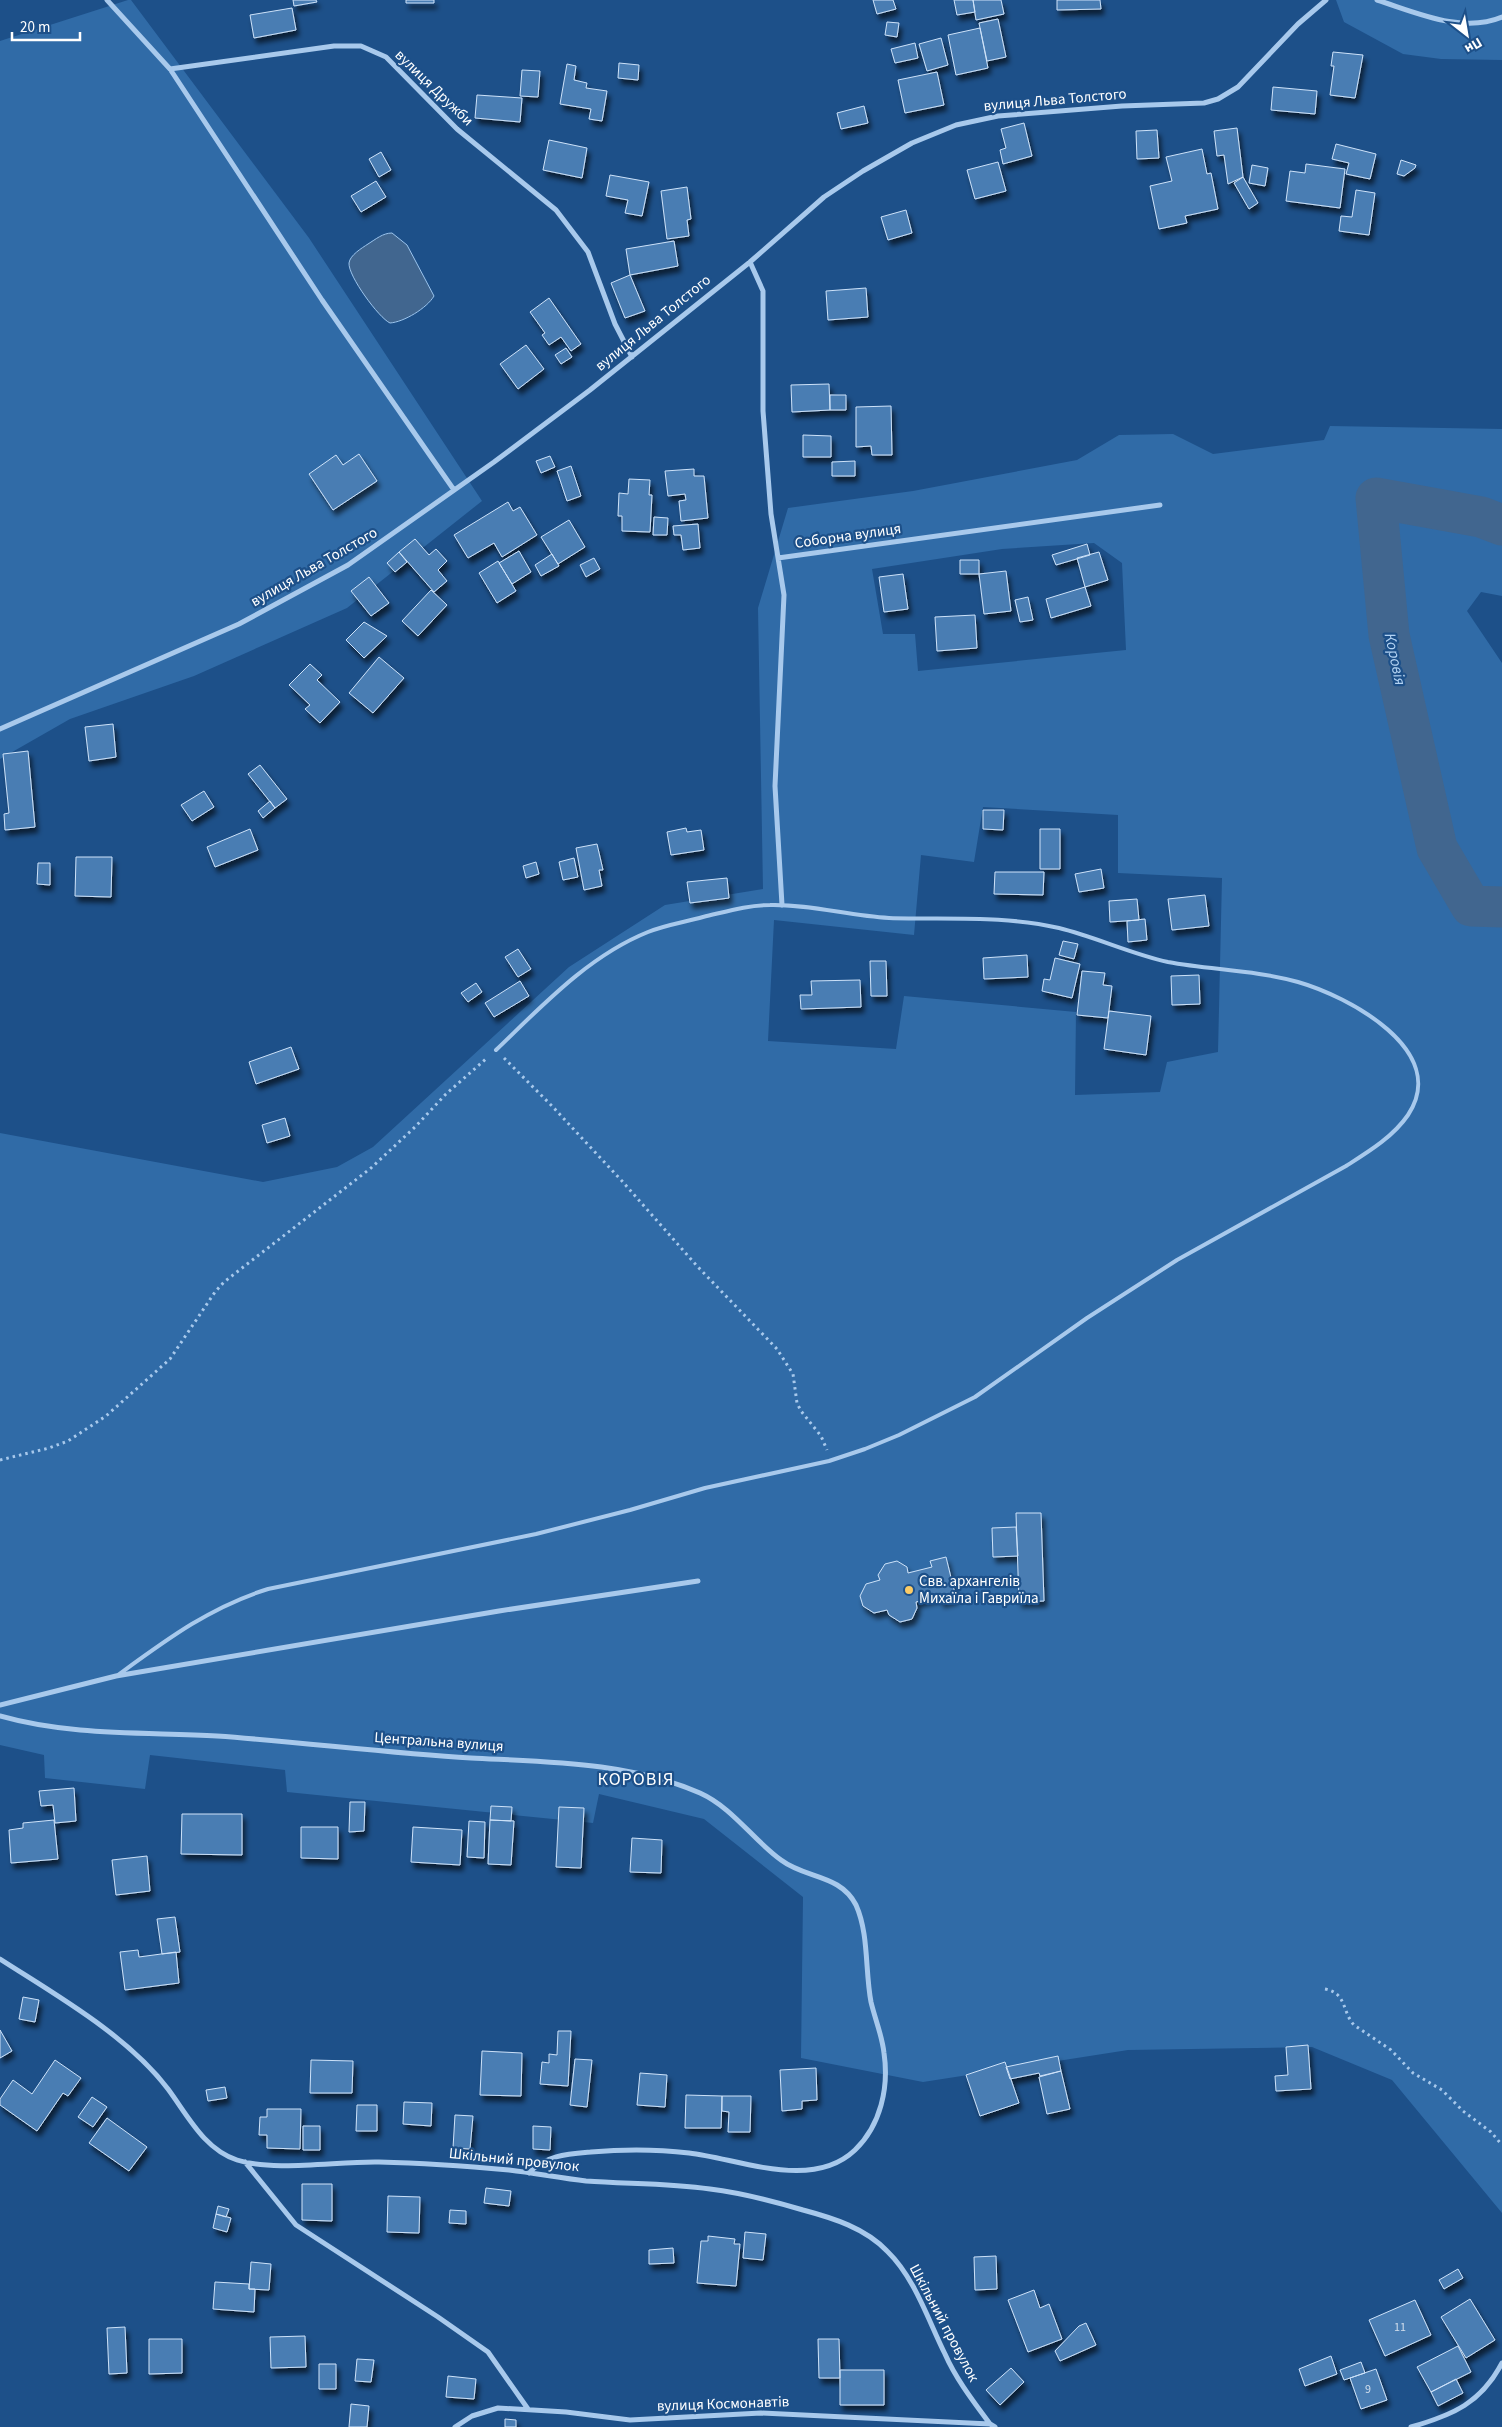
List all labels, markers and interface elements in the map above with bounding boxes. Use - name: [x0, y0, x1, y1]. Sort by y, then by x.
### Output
- scale bar: [12, 10, 80, 42]
- north arrow: [1442, 10, 1492, 60]
- text: 20 m: [20, 17, 50, 38]
- text: Пн: [1461, 32, 1486, 58]
- street label: вулиця Дружби: [390, 45, 478, 131]
- street label: вулиця Льва Толстого: [983, 83, 1127, 117]
- street label: вулиця Льва Толстого: [591, 270, 715, 376]
- street label: Соборна вулиця: [793, 518, 903, 554]
- street label: вулиця Льва Толстого: [247, 522, 381, 612]
- water label: Коровія: [1379, 631, 1411, 687]
- place label: Свв. архангелів Михаїла і Гавриїла: [919, 1571, 1039, 1609]
- marker: Свв. архангелів Михаїла і Гавриїла: [903, 1584, 915, 1596]
- street label: Центральна вулиця: [374, 1727, 504, 1757]
- district label: КОРОВІЯ: [597, 1767, 675, 1792]
- street label: Шкільний провулок: [448, 2143, 581, 2177]
- street label: Шкільний провулок: [904, 2260, 984, 2386]
- house number: 11: [1394, 2319, 1406, 2336]
- house number: 9: [1365, 2381, 1371, 2398]
- street label: вулиця Космонавтів: [656, 2391, 790, 2417]

